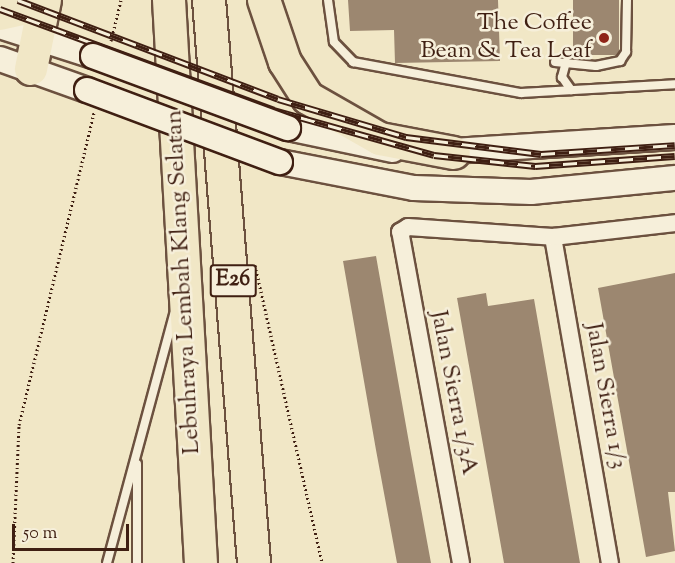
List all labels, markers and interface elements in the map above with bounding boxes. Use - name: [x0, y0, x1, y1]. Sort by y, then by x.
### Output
- place label: The Coffee Bean & Tea Leaf: [420, 10, 592, 66]
- marker: The Coffee Bean & Tea Leaf: [597, 31, 611, 45]
- street label: Lebuhraya Lembah Klang Selatan: [161, 109, 207, 455]
- road number: E26: [209, 262, 257, 300]
- street label: Jalan Sierra 1/3A: [423, 308, 483, 478]
- street label: Jalan Sierra 1/3: [578, 321, 632, 471]
- scale bar: [15, 512, 132, 550]
- text: 50 m: [23, 521, 57, 547]

